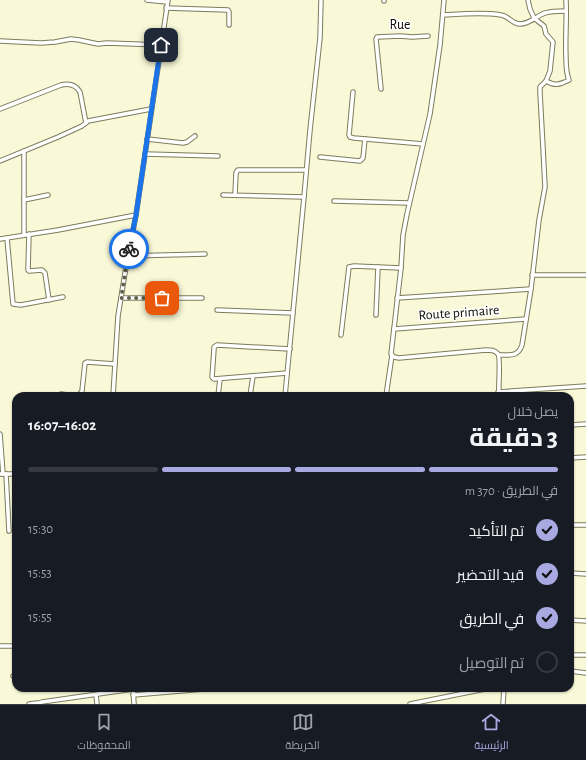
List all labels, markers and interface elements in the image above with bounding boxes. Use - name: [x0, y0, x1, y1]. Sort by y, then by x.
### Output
- street label: Rue: [389, 18, 411, 32]
- pin: [144, 28, 178, 62]
- icon: home: [150, 34, 172, 56]
- courier: [109, 229, 149, 269]
- icon: bike: [118, 238, 140, 260]
- pin: [145, 281, 179, 315]
- icon: bag: [151, 287, 173, 309]
- street label: Route primaire: [418, 303, 500, 323]
- text: يصل خلال: [508, 406, 558, 419]
- text: 16:02–16:07: [28, 418, 96, 433]
- text: 3 دقيقة: [469, 425, 558, 451]
- text: في الطريق · 370 m: [465, 485, 558, 498]
- icon: check: [536, 519, 558, 541]
- text: 15:30: [28, 523, 53, 536]
- text: تم التأكيد: [469, 524, 524, 539]
- icon: check: [536, 563, 558, 585]
- text: 15:53: [28, 567, 52, 580]
- text: قيد التحضير: [457, 568, 524, 583]
- icon: check: [536, 607, 558, 629]
- text: 15:55: [28, 611, 52, 624]
- text: في الطريق: [460, 612, 524, 627]
- text: تم التوصيل: [459, 656, 524, 671]
- tab: المحفوظات: [77, 711, 131, 755]
- tab: الخريطة: [285, 711, 320, 755]
- tab: الرئيسية: [474, 711, 509, 755]

